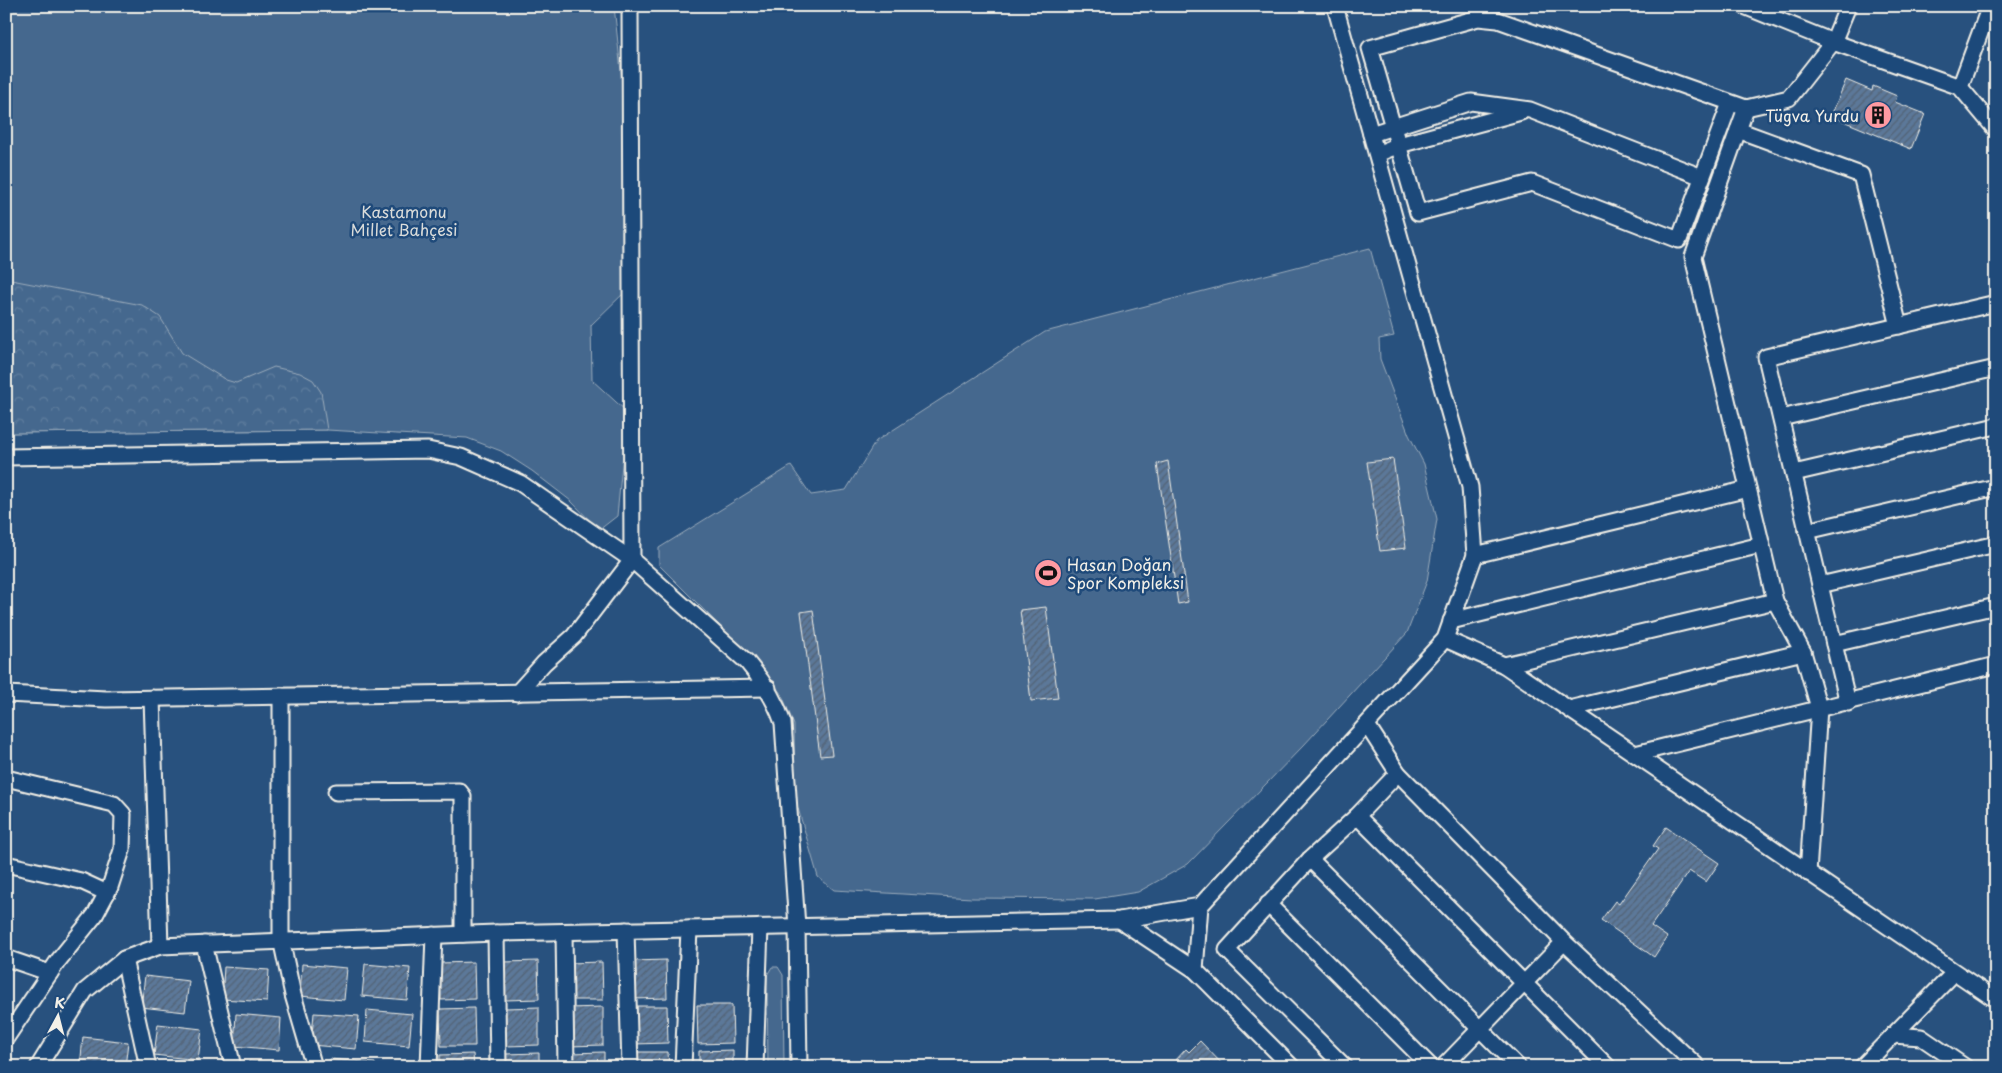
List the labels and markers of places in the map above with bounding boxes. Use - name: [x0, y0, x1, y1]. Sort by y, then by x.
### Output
- building icon: Tügva Yurdu: [1863, 100, 1893, 130]
- place label: Tügva Yurdu: [1765, 103, 1859, 127]
- place label: Hasan Doğan Spor Kompleksi: [1067, 552, 1184, 594]
- sports icon: Hasan Doğan Spor Kompleksi: [1033, 558, 1063, 588]

